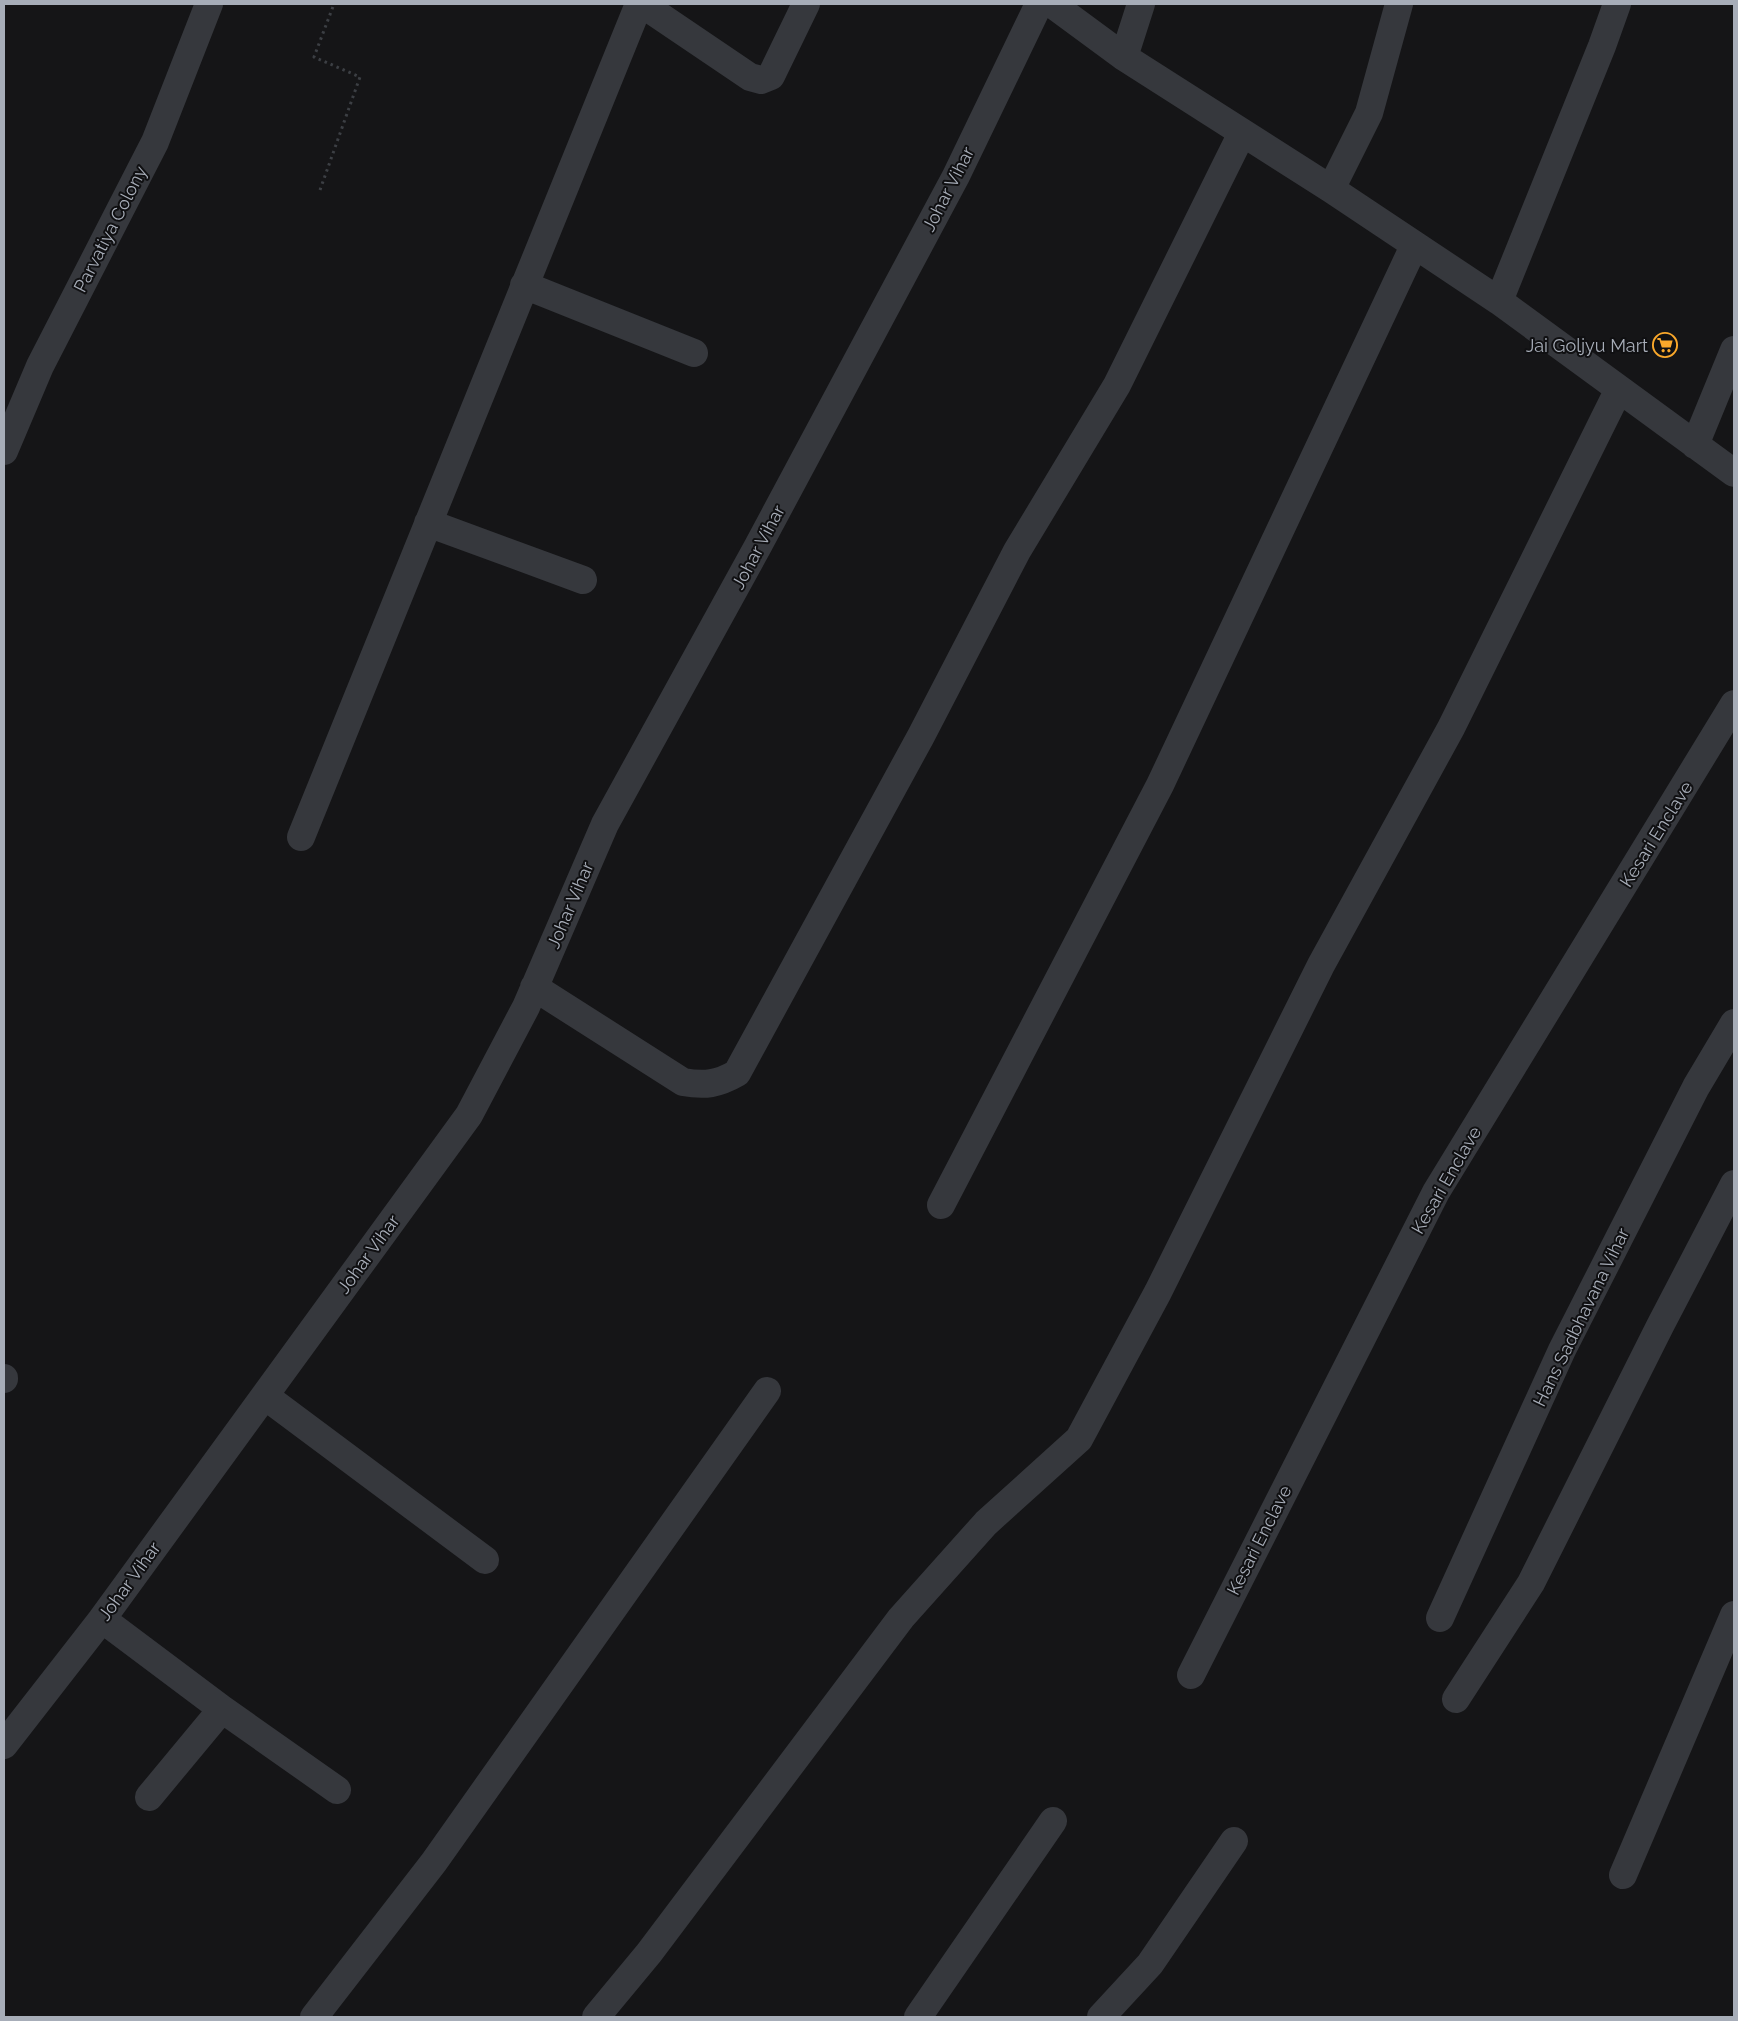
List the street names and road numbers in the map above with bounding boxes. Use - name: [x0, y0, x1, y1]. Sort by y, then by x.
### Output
- street label: Johar Vihar: [918, 143, 979, 235]
- street label: Parvatiya Colony: [69, 162, 151, 296]
- street label: Johar Vihar: [727, 501, 789, 593]
- street label: Kesari Enclave: [1615, 777, 1697, 891]
- street label: Johar Vihar: [542, 858, 598, 952]
- street label: Kesari Enclave: [1407, 1122, 1485, 1237]
- street label: Johar Vihar: [332, 1210, 404, 1297]
- street label: Hans Sadbhavana Vihar: [1529, 1224, 1634, 1410]
- street label: Kesari Enclave: [1222, 1481, 1296, 1598]
- street label: Johar Vihar: [93, 1537, 165, 1624]

